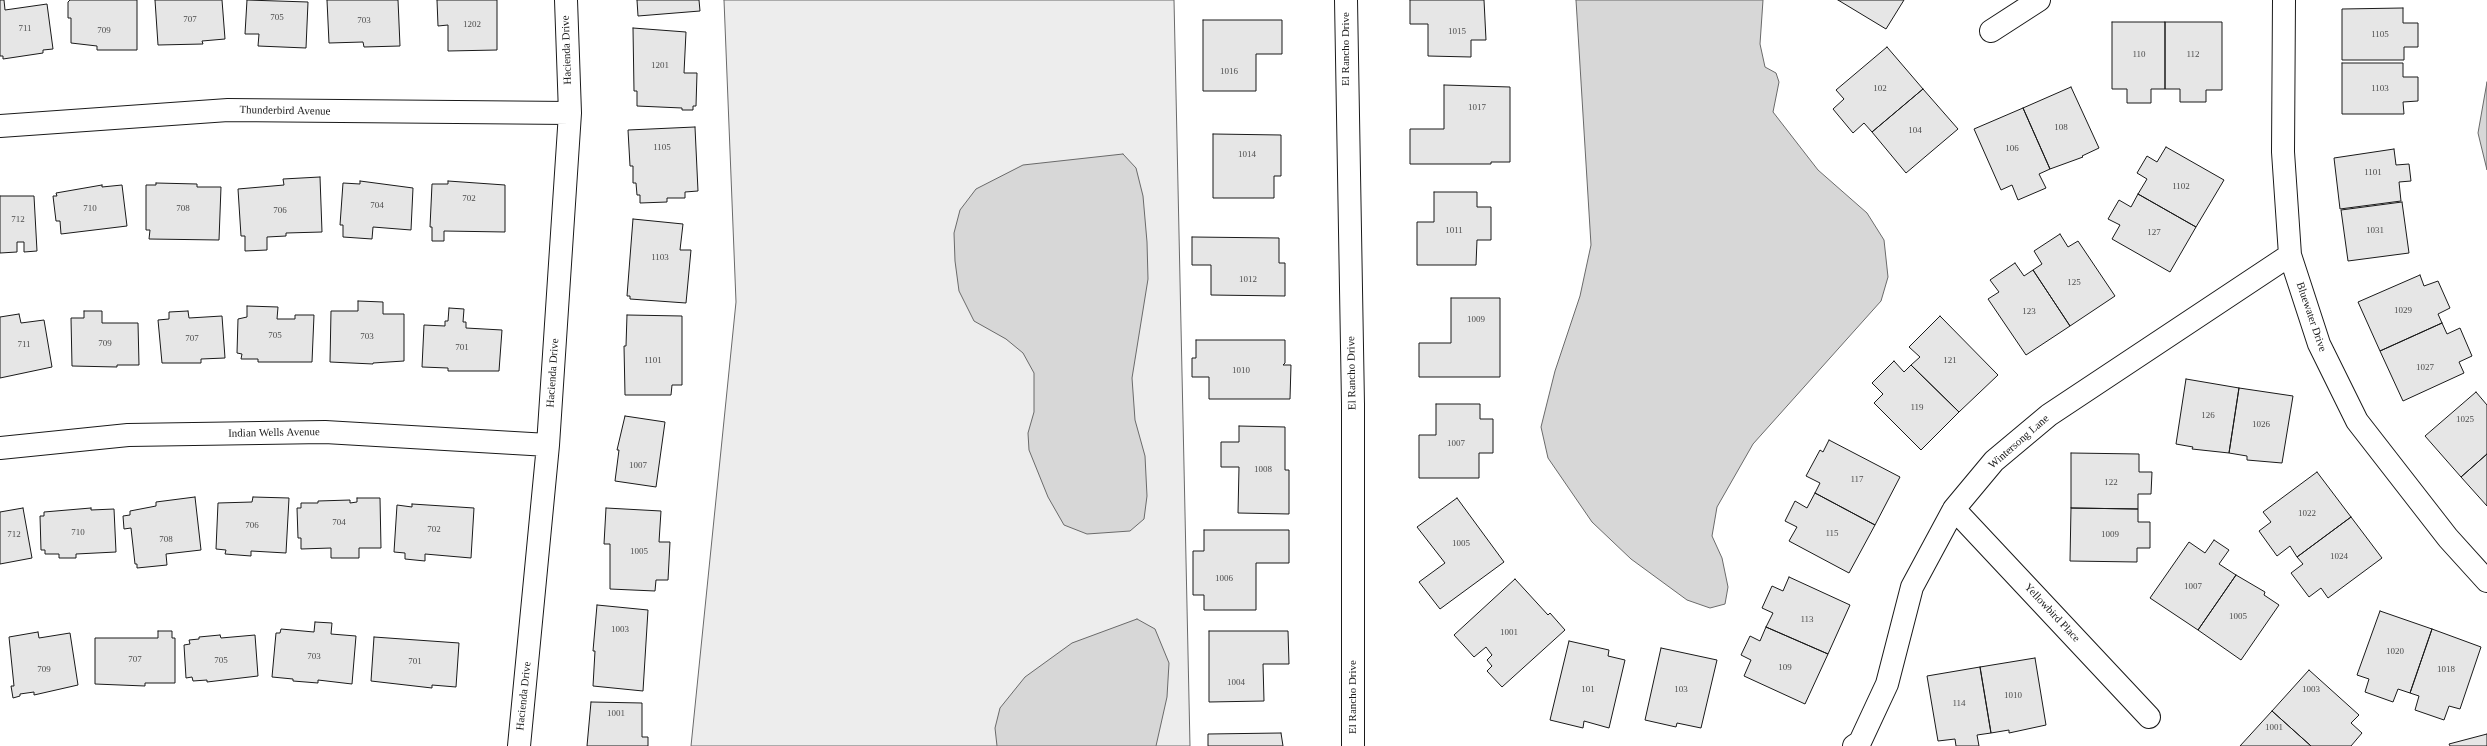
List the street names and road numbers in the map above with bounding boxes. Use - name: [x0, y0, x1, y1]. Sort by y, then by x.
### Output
- street label: El Rancho Drive: [1339, 12, 1353, 86]
- street label: Hacienda Drive: [559, 15, 575, 85]
- street label: Thunderbird Avenue: [239, 104, 331, 118]
- street label: Bluewater Drive: [2293, 280, 2329, 354]
- street label: El Rancho Drive: [1345, 336, 1359, 410]
- street label: Hacienda Drive: [544, 338, 562, 408]
- street label: Wintersong Lane: [1986, 412, 2052, 472]
- street label: Indian Wells Avenue: [228, 426, 320, 440]
- street label: Yellowbird Place: [2021, 581, 2083, 645]
- street label: El Rancho Drive: [1346, 660, 1360, 734]
- street label: Hacienda Drive: [514, 661, 534, 731]

